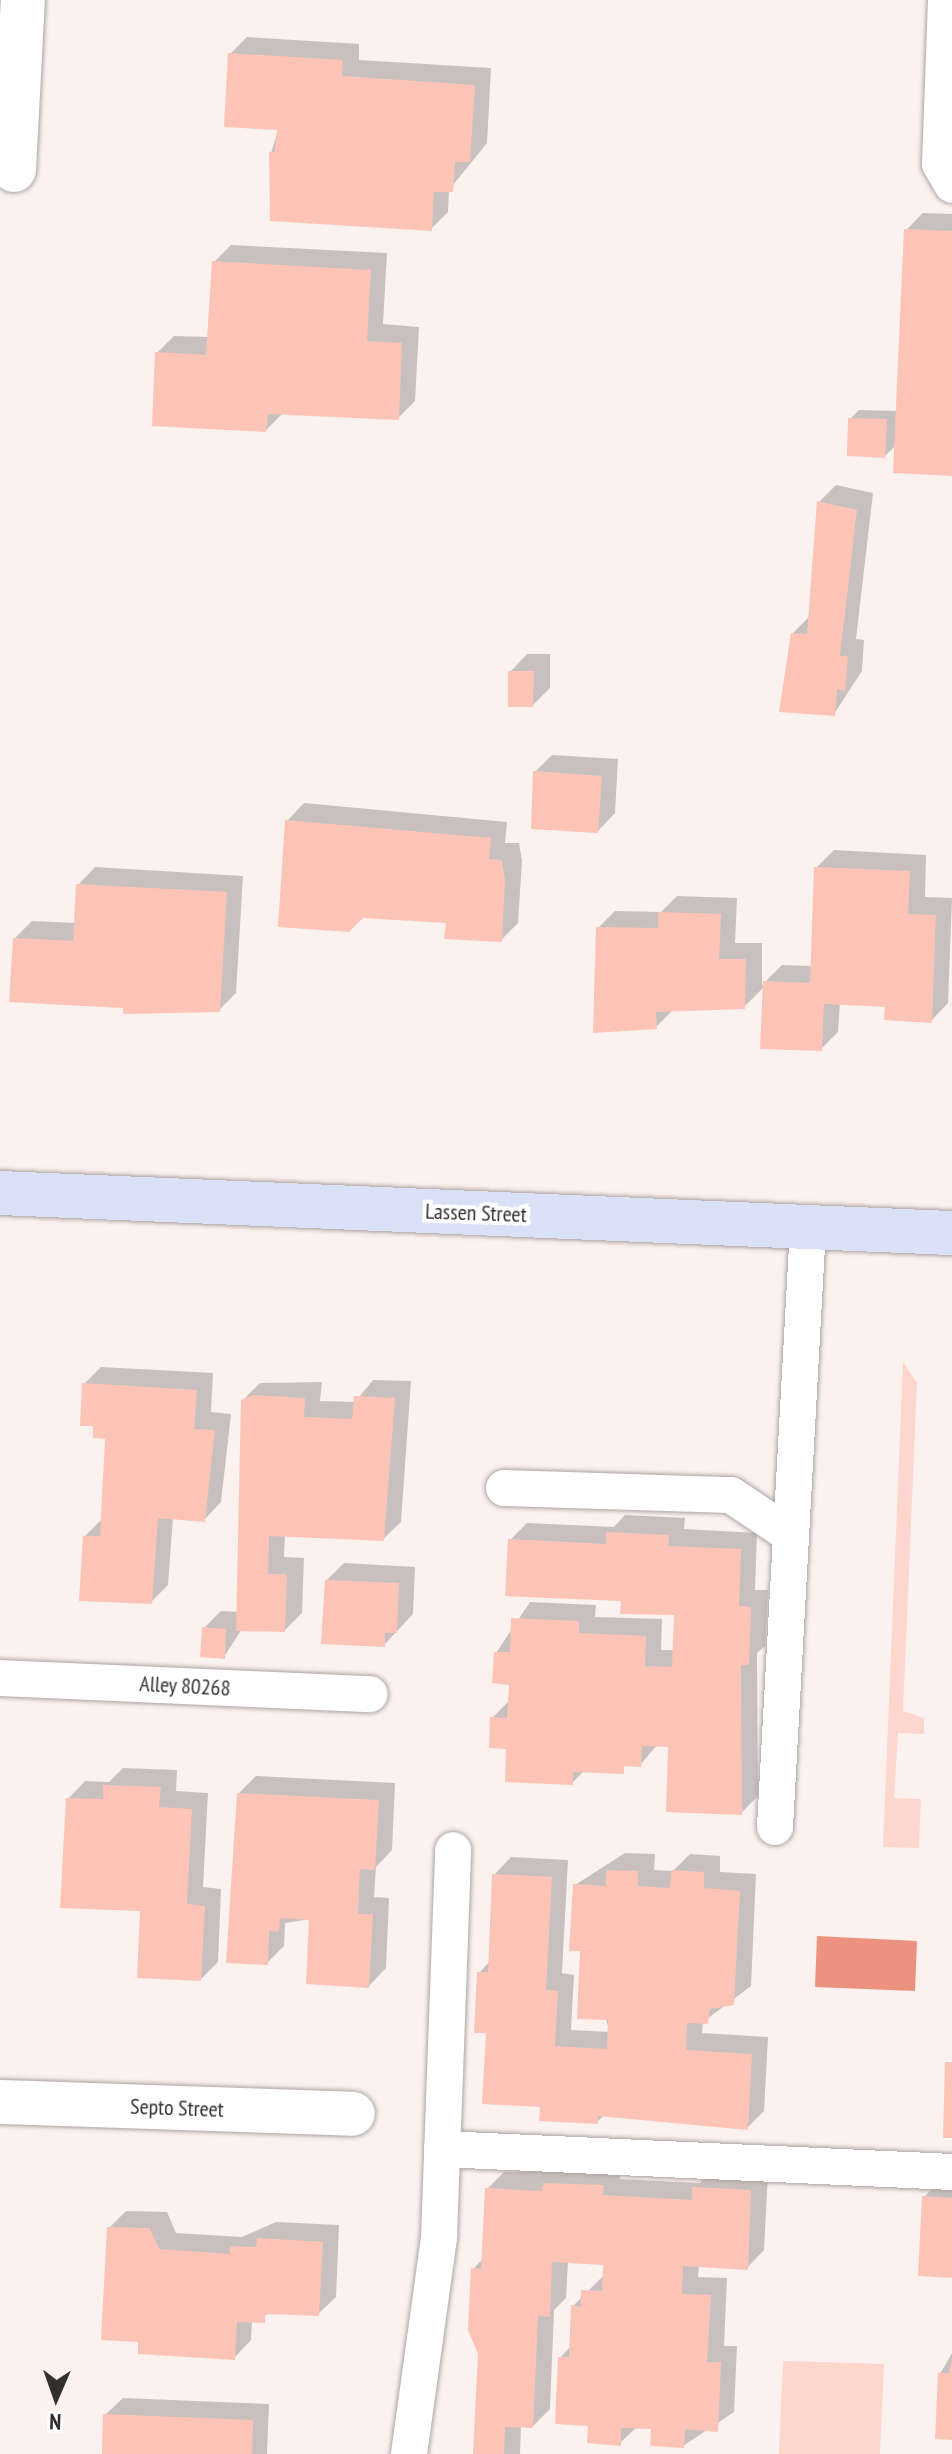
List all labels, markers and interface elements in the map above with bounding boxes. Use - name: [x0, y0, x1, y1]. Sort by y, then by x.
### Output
- street label: Lassen Street: [425, 1198, 527, 1228]
- street label: Alley 80268: [138, 1670, 232, 1702]
- street label: Septo Street: [130, 2093, 224, 2123]
- north arrow: [16, 2358, 96, 2438]
- text: N: [49, 2408, 62, 2436]

